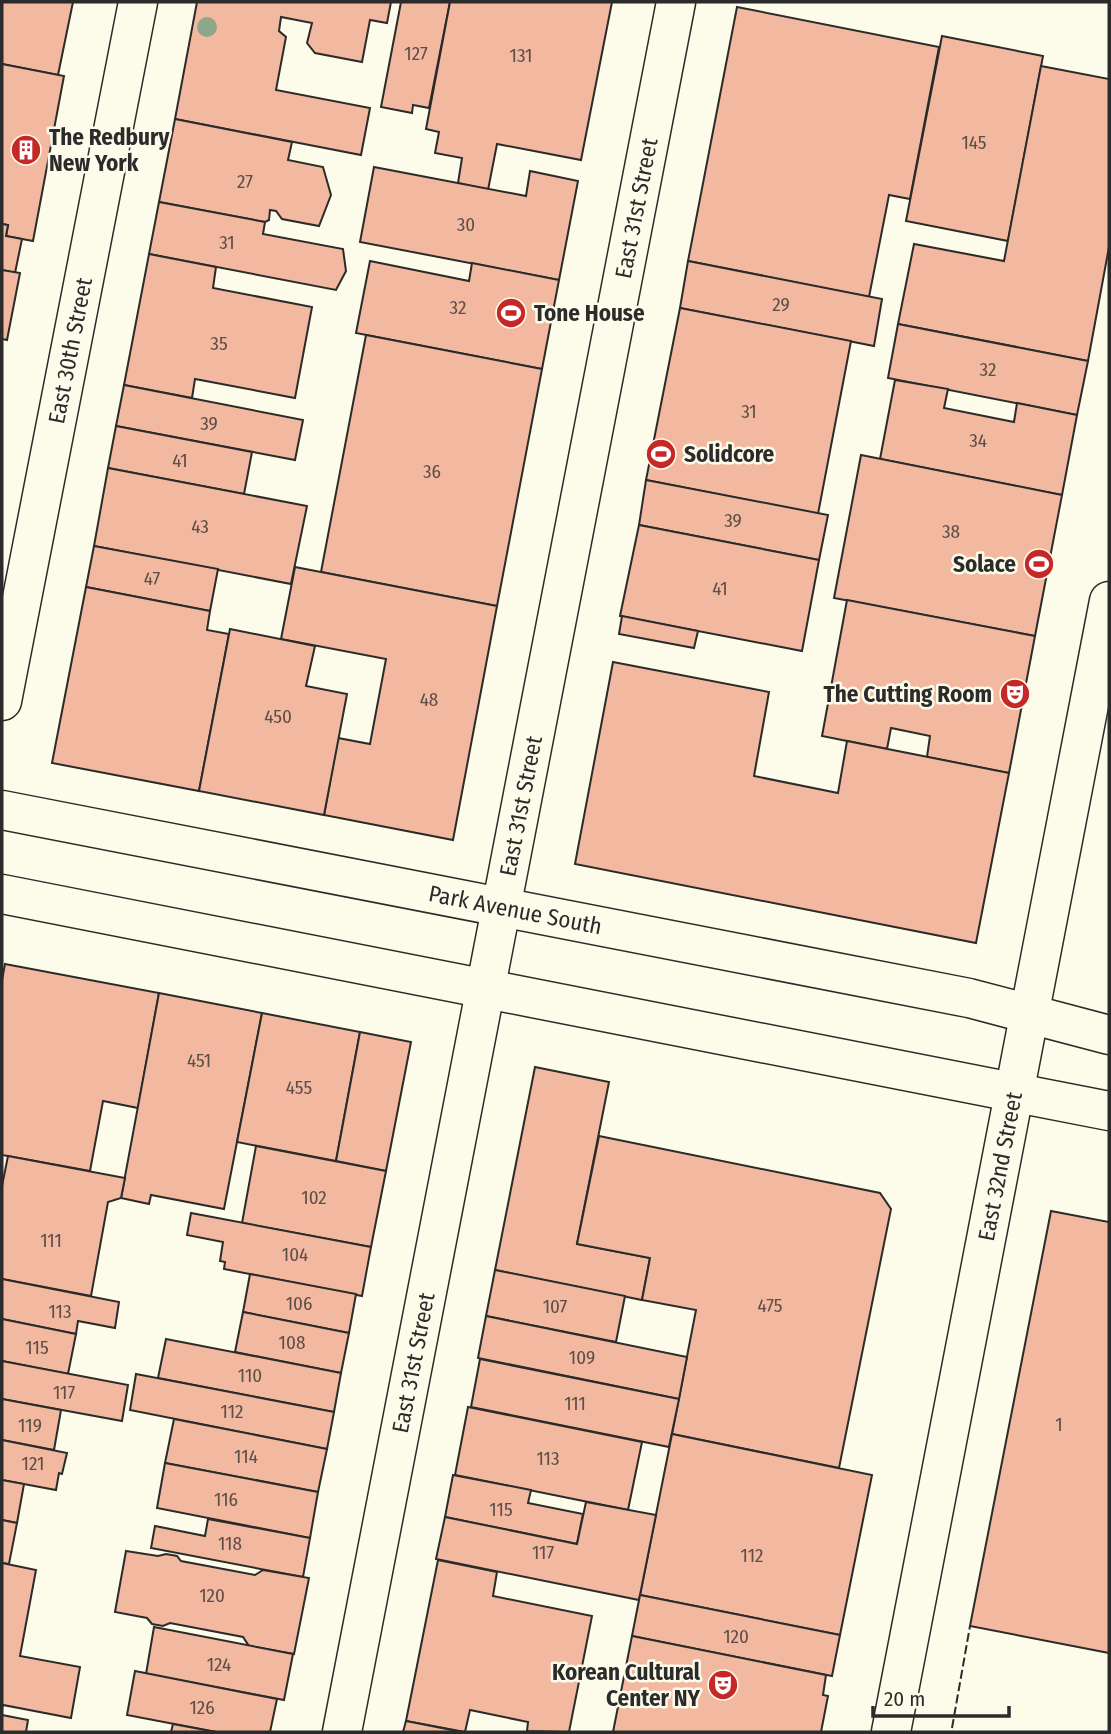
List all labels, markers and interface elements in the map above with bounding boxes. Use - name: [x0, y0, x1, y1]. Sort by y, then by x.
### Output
- house number: 127: [404, 42, 428, 65]
- house number: 131: [510, 44, 532, 67]
- place label: The Redbury New York: [49, 123, 170, 177]
- house number: 145: [961, 131, 987, 154]
- building icon: The Redbury New York: [9, 133, 43, 167]
- street label: East 31st Street: [609, 135, 664, 281]
- house number: 27: [237, 170, 253, 193]
- house number: 30: [457, 213, 475, 236]
- house number: 31: [219, 231, 235, 254]
- street label: East 30th Street: [42, 275, 98, 426]
- house number: 29: [772, 293, 790, 316]
- house number: 32: [450, 296, 466, 319]
- sports icon: Tone House: [494, 296, 528, 330]
- place label: Tone House: [534, 299, 645, 327]
- house number: 35: [210, 332, 228, 355]
- house number: 32: [980, 358, 996, 381]
- house number: 31: [741, 400, 757, 423]
- house number: 39: [200, 412, 218, 435]
- house number: 34: [969, 429, 987, 452]
- sports icon: Solidcore: [644, 437, 678, 471]
- place label: Solidcore: [684, 440, 775, 468]
- house number: 41: [172, 449, 188, 472]
- house number: 36: [423, 460, 441, 483]
- house number: 39: [724, 509, 742, 532]
- house number: 43: [191, 515, 209, 538]
- house number: 38: [942, 520, 960, 543]
- sports icon: Solace: [1022, 547, 1056, 581]
- place label: Solace: [953, 550, 1016, 578]
- house number: 47: [144, 567, 161, 590]
- house number: 41: [712, 577, 728, 600]
- theatre icon: The Cutting Room: [998, 677, 1032, 711]
- place label: The Cutting Room: [824, 680, 992, 708]
- house number: 48: [420, 688, 438, 711]
- house number: 450: [264, 705, 292, 728]
- street label: East 31st Street: [493, 733, 548, 879]
- street label: Park Avenue South: [426, 879, 604, 940]
- house number: 451: [187, 1049, 211, 1072]
- house number: 455: [286, 1076, 312, 1099]
- street label: East 32nd Street: [972, 1089, 1028, 1243]
- house number: 102: [301, 1186, 327, 1209]
- house number: 111: [40, 1229, 62, 1252]
- house number: 104: [282, 1243, 308, 1266]
- street label: East 31st Street: [386, 1290, 441, 1435]
- house number: 106: [286, 1292, 312, 1315]
- house number: 475: [758, 1294, 783, 1317]
- house number: 107: [543, 1295, 568, 1318]
- house number: 113: [48, 1300, 72, 1323]
- house number: 108: [279, 1331, 305, 1354]
- house number: 115: [25, 1336, 49, 1359]
- house number: 109: [569, 1346, 595, 1369]
- house number: 110: [238, 1364, 262, 1387]
- house number: 117: [53, 1381, 75, 1404]
- house number: 111: [564, 1392, 586, 1415]
- house number: 112: [221, 1400, 243, 1423]
- house number: 1: [1055, 1413, 1063, 1436]
- house number: 119: [18, 1414, 42, 1437]
- house number: 114: [234, 1445, 258, 1468]
- house number: 113: [536, 1447, 560, 1470]
- house number: 121: [22, 1452, 44, 1475]
- house number: 116: [214, 1488, 238, 1511]
- house number: 115: [489, 1498, 513, 1521]
- house number: 118: [218, 1532, 242, 1555]
- house number: 117: [532, 1541, 554, 1564]
- house number: 112: [741, 1544, 763, 1567]
- house number: 120: [199, 1584, 225, 1607]
- house number: 120: [723, 1625, 749, 1648]
- house number: 124: [207, 1653, 231, 1676]
- place label: Korean Cultural Center NY: [552, 1658, 701, 1712]
- theatre icon: Korean Cultural Center NY: [706, 1668, 740, 1702]
- scale bar: [873, 1674, 1010, 1718]
- text: 20 m: [884, 1686, 925, 1712]
- house number: 126: [189, 1696, 215, 1719]

